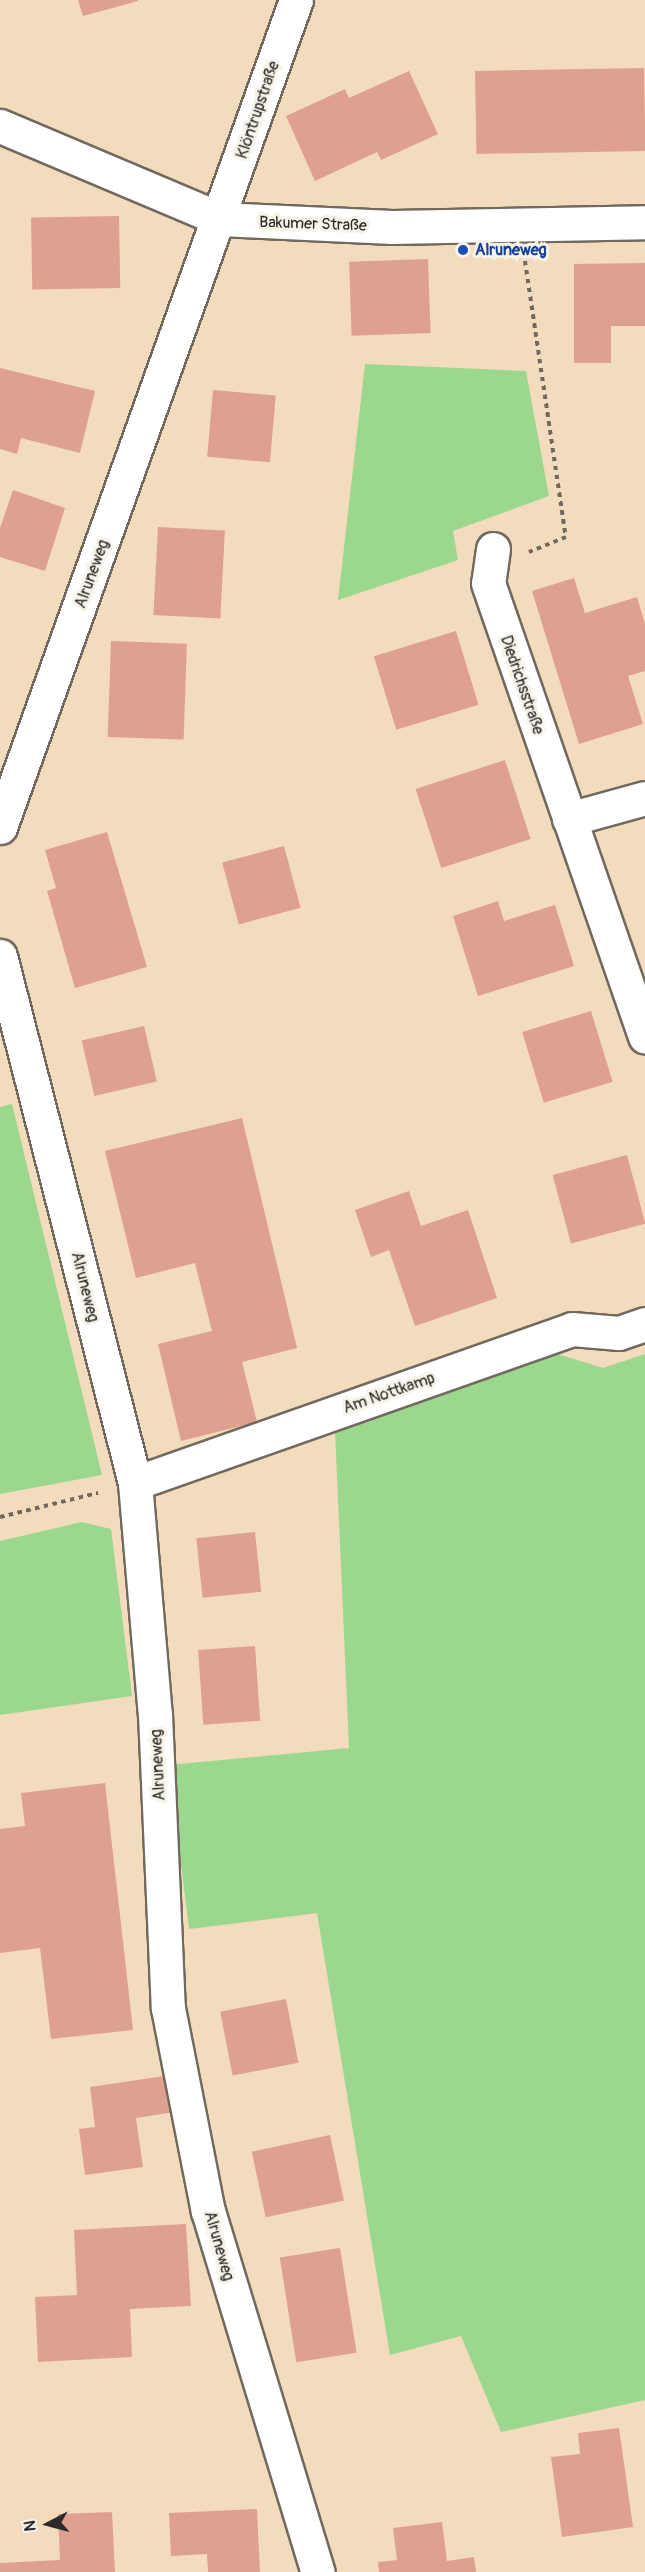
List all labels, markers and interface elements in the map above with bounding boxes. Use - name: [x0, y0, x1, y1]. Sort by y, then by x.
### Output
- street label: Klöntrupstraße: [232, 59, 284, 161]
- street label: Bakumer Straße: [259, 213, 367, 235]
- place label: Alruneweg: [475, 240, 547, 260]
- marker: Alruneweg: [456, 243, 470, 257]
- street label: Alruneweg: [71, 537, 113, 611]
- street label: Diedrichsstraße: [496, 633, 548, 737]
- street label: Alruneweg: [67, 1250, 103, 1324]
- street label: Am Nottkamp: [341, 1368, 437, 1418]
- street label: Alruneweg: [147, 1729, 169, 1801]
- street label: Alruneweg: [200, 2209, 238, 2283]
- north arrow: [18, 2494, 78, 2554]
- text: N: [20, 2519, 41, 2532]

